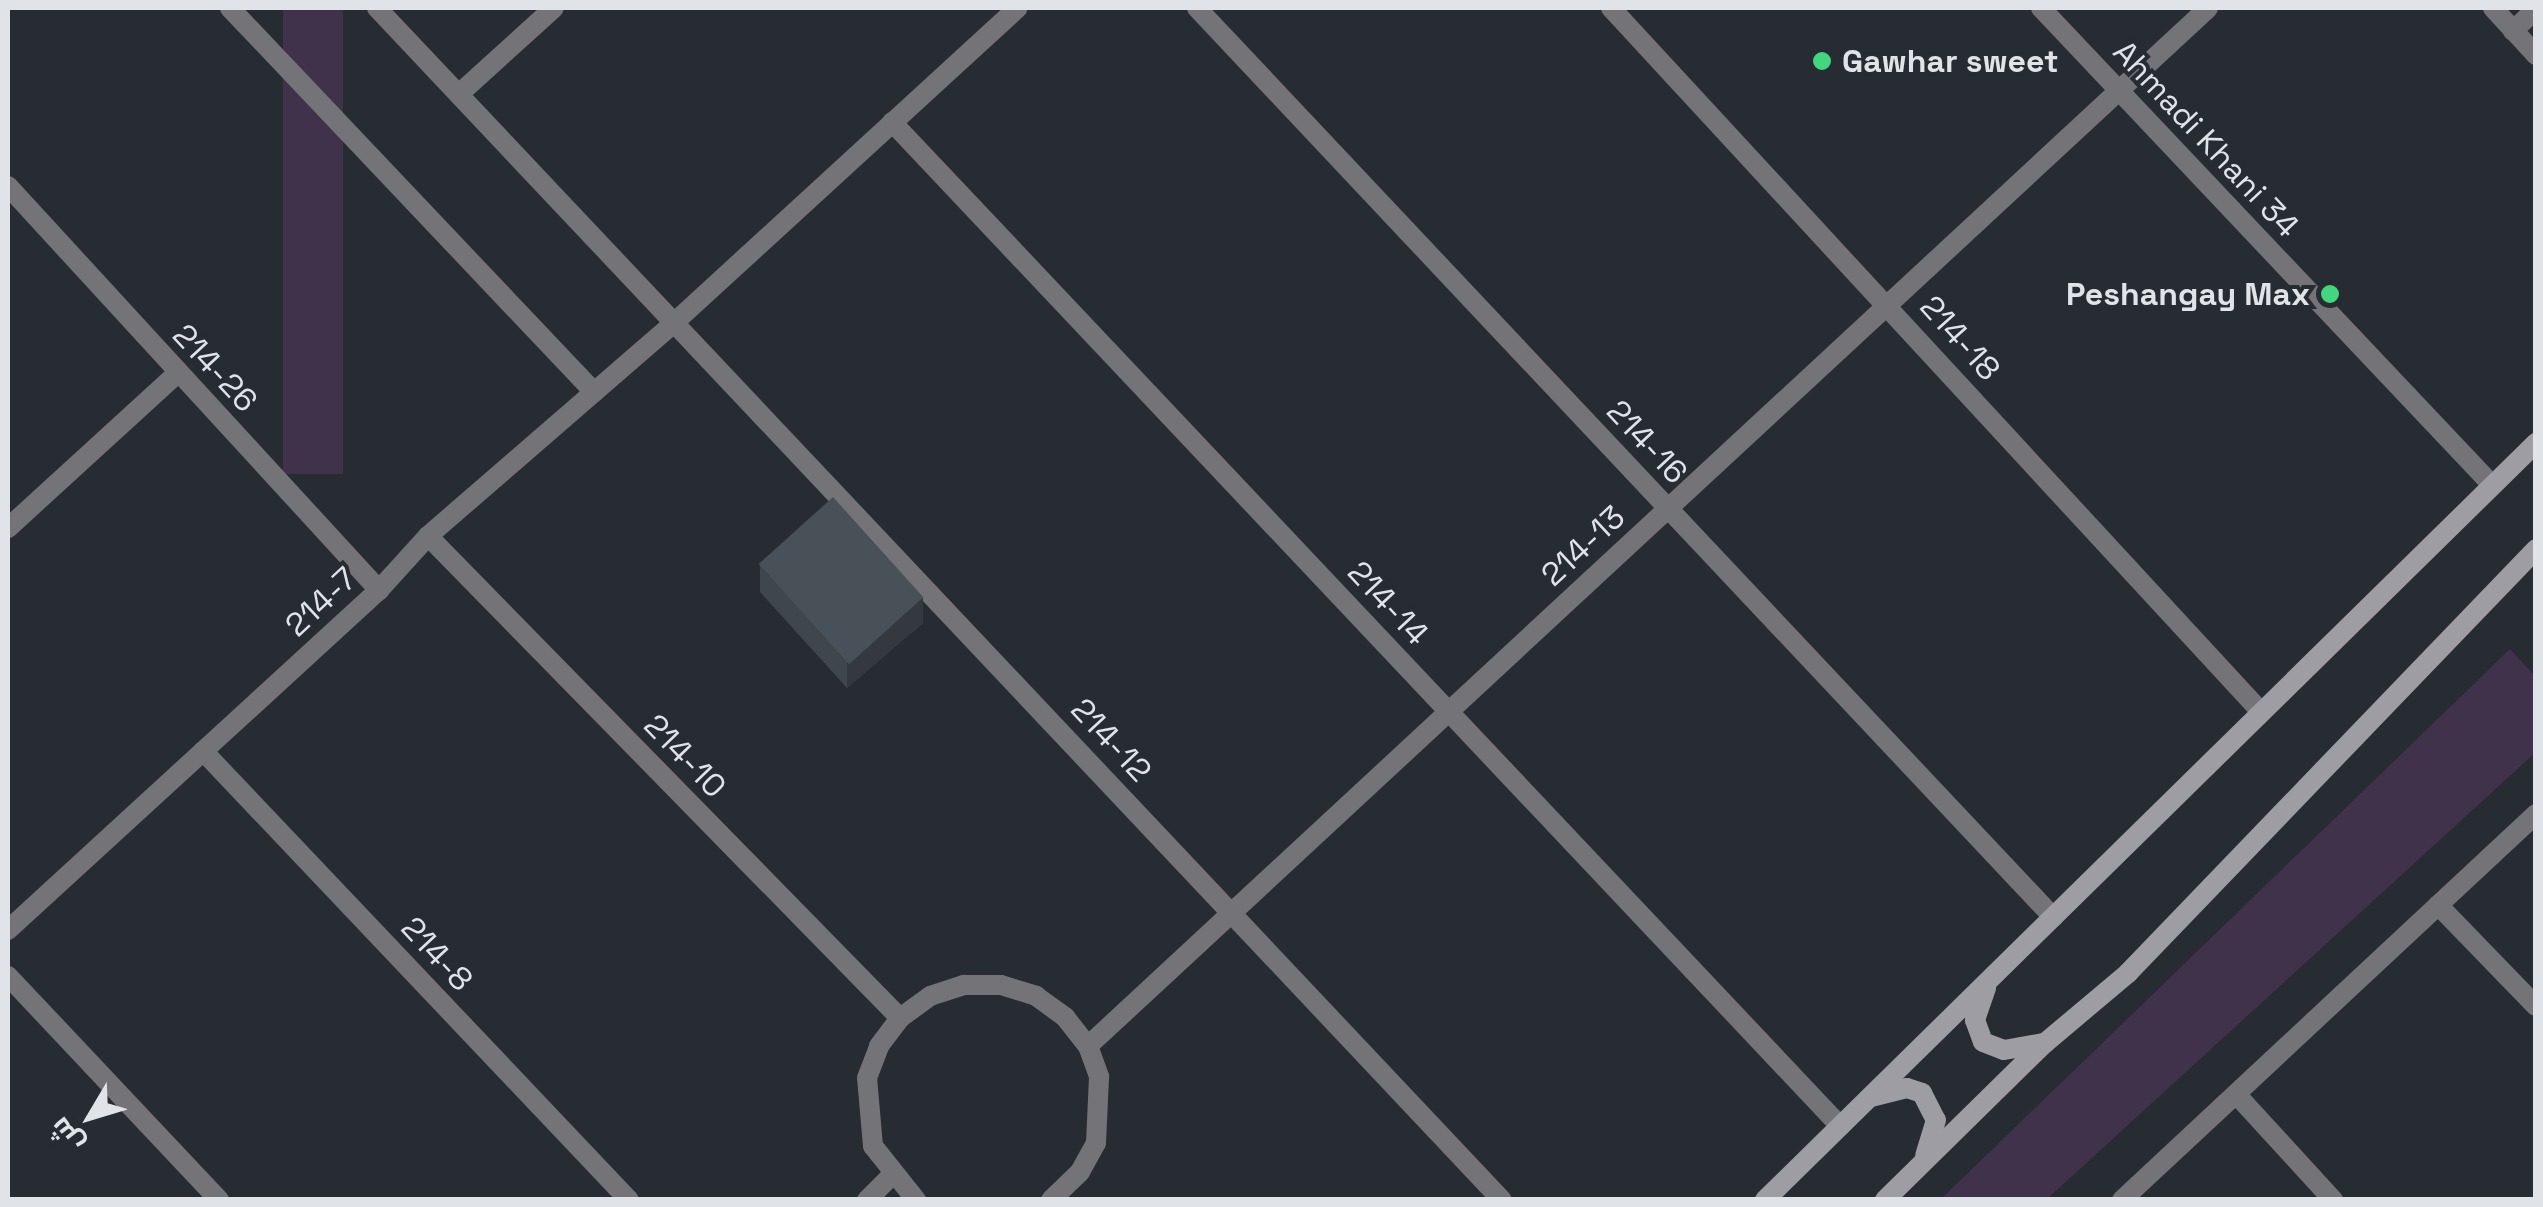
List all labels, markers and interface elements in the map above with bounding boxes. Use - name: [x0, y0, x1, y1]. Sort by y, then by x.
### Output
- street label: Ahmadi Khani 34: [2105, 33, 2307, 245]
- place label: Gawhar sweet: [1842, 42, 2059, 80]
- marker: Gawhar sweet: [1811, 50, 1833, 72]
- place label: Peshangay Max: [2066, 275, 2310, 313]
- marker: Peshangay Max: [2319, 283, 2341, 305]
- street label: 214-18: [1912, 288, 2008, 388]
- street label: 214-26: [165, 316, 265, 420]
- street label: 214-16: [1599, 392, 1695, 492]
- street label: 214-13: [1533, 498, 1633, 594]
- street label: 214-14: [1340, 553, 1436, 653]
- street label: 214-7: [277, 559, 365, 645]
- street label: 214-12: [1063, 690, 1159, 790]
- street label: 214-10: [636, 706, 734, 806]
- street label: 214-8: [393, 909, 481, 999]
- north arrow: [40, 1067, 140, 1167]
- text: ش: [41, 1110, 92, 1161]

